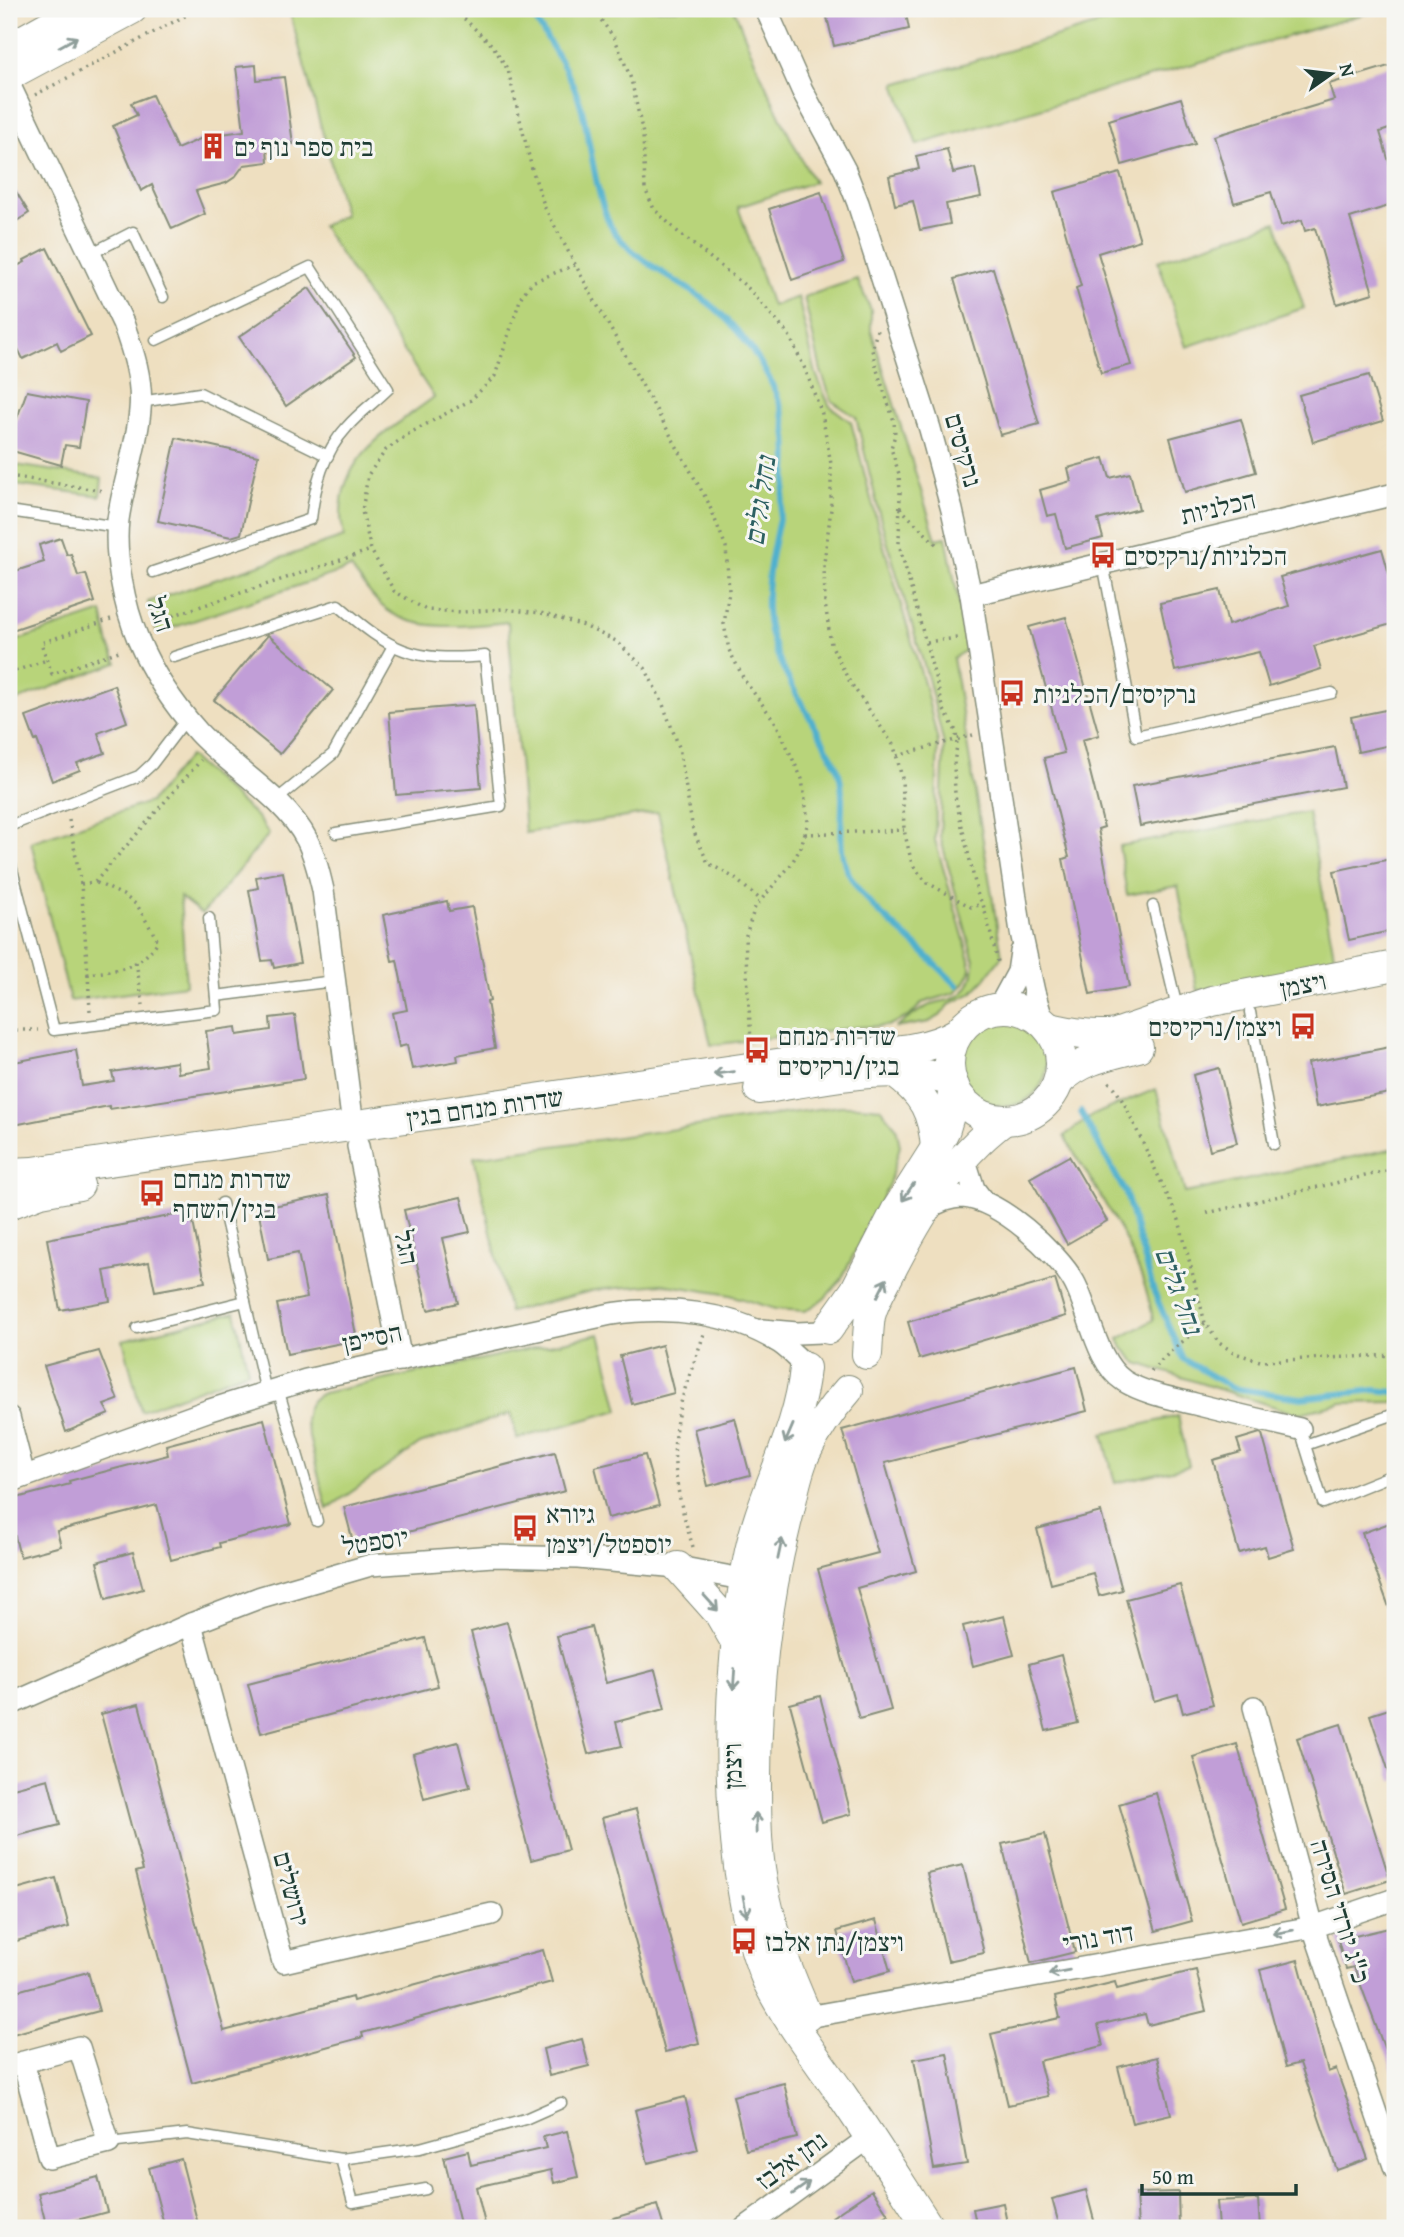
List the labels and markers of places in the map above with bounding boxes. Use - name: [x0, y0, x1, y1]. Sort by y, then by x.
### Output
- place label: בית ספר נוף ים: [234, 127, 374, 166]
- building icon: בית ספר נוף ים: [198, 131, 228, 161]
- place label: הכלניות/נרקיסים: [1124, 536, 1287, 575]
- bus stop icon: הכלניות/נרקיסים: [1088, 540, 1118, 570]
- place label: נרקיסים/הכלניות: [1033, 674, 1196, 713]
- bus stop icon: נרקיסים/הכלניות: [997, 678, 1027, 708]
- place label: ויצמן/נרקיסים: [1148, 1007, 1282, 1046]
- bus stop icon: ויצמן/נרקיסים: [1288, 1011, 1318, 1041]
- place label: שדרות מנחם בגין/נרקיסים: [778, 1016, 900, 1085]
- bus stop icon: שדרות מנחם בגין/נרקיסים: [742, 1035, 772, 1065]
- place label: שדרות מנחם בגין/השחף: [173, 1159, 291, 1228]
- bus stop icon: שדרות מנחם בגין/השחף: [137, 1178, 167, 1208]
- place label: גיורא יוספטל/ויצמן: [546, 1494, 672, 1563]
- bus stop icon: גיורא יוספטל/ויצמן: [510, 1513, 540, 1543]
- place label: ויצמן/נתן אלבז: [765, 1922, 904, 1961]
- bus stop icon: ויצמן/נתן אלבז: [729, 1926, 759, 1956]

